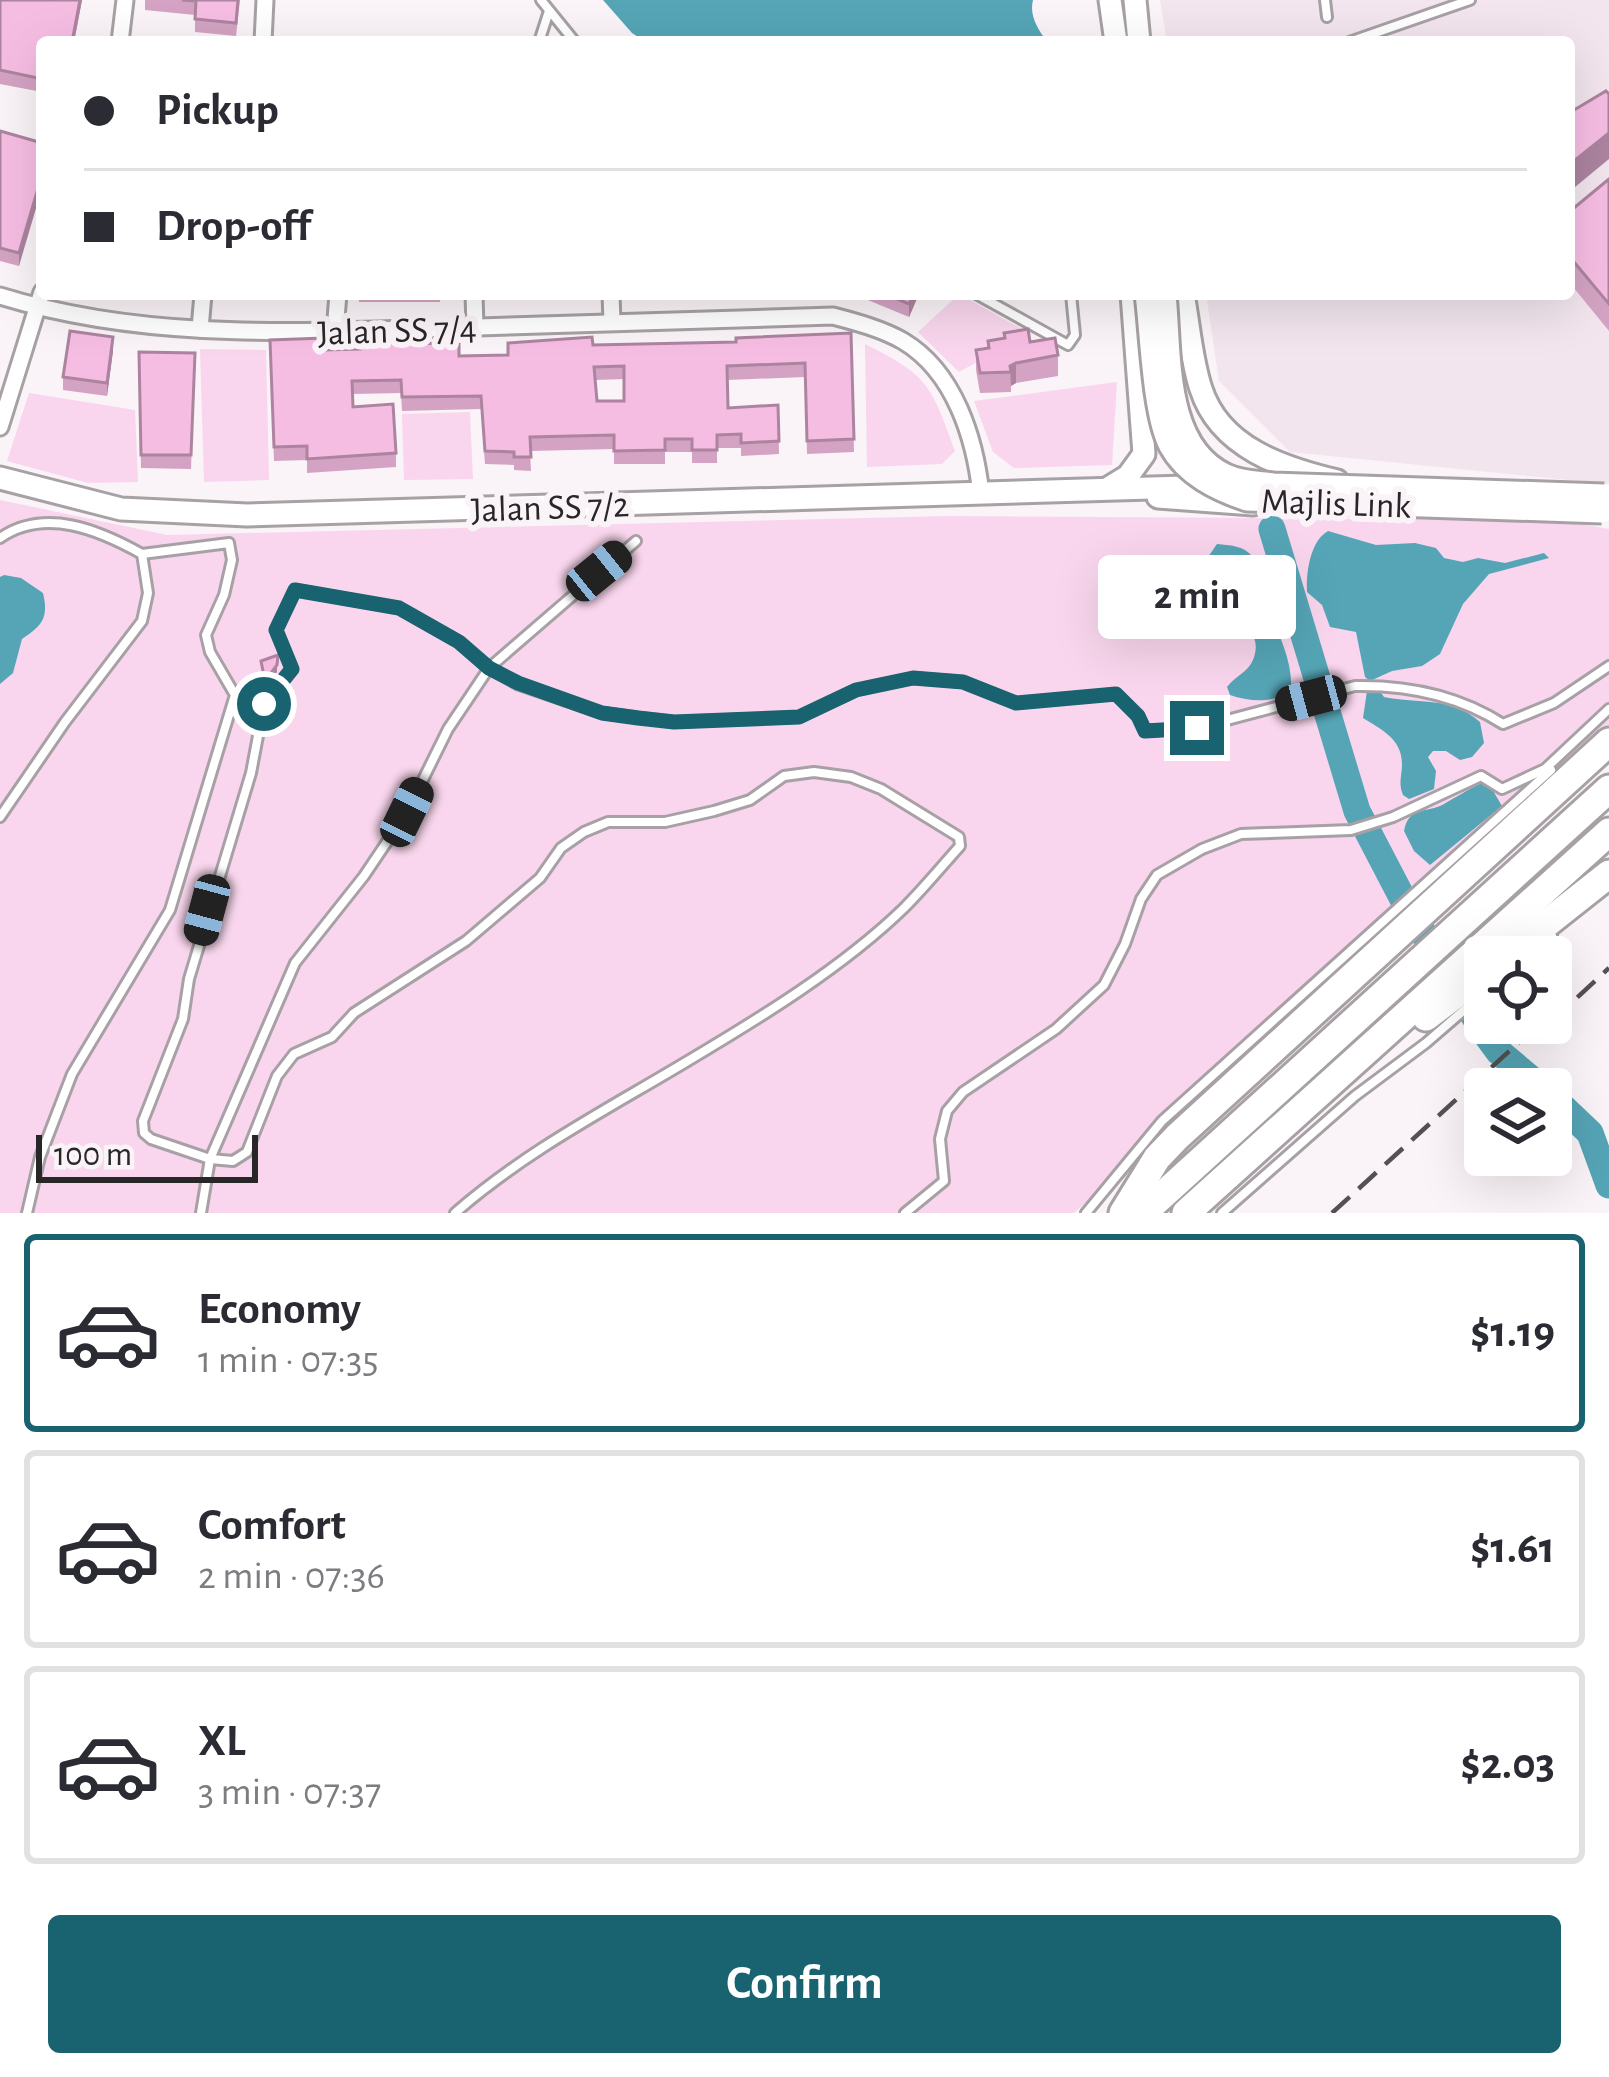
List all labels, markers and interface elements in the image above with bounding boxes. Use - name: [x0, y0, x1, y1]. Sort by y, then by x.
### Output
- text: Pickup: [156, 88, 279, 133]
- text: Drop-off: [156, 204, 311, 249]
- street label: Jalan SS 7/4: [317, 310, 477, 352]
- street label: Majlis Link: [1260, 483, 1412, 525]
- street label: Jalan SS 7/2: [470, 487, 630, 529]
- car: [560, 534, 638, 608]
- callout: 2 min: [1098, 554, 1296, 638]
- text: 2 min: [1154, 577, 1240, 616]
- car: [1272, 671, 1350, 725]
- route start: [237, 677, 291, 731]
- route end: [1170, 701, 1224, 755]
- car: [375, 772, 439, 852]
- car: [180, 871, 234, 949]
- map controls: [1464, 936, 1572, 1176]
- button: locate: [1464, 936, 1572, 1044]
- button: layers: [1464, 1068, 1572, 1176]
- scale bar: [36, 1129, 258, 1182]
- text: 100 m: [54, 1139, 132, 1172]
- icon: car: [54, 1279, 162, 1387]
- text: Economy: [198, 1287, 361, 1332]
- text: $1.19: [1470, 1310, 1555, 1355]
- text: 1 min · 07:35: [198, 1341, 379, 1380]
- icon: car: [54, 1495, 162, 1603]
- text: Comfort: [198, 1503, 346, 1548]
- text: $1.61: [1470, 1526, 1555, 1571]
- text: 2 min · 07:36: [198, 1557, 385, 1596]
- icon: car: [54, 1711, 162, 1819]
- text: XL: [198, 1719, 246, 1764]
- text: $2.03: [1460, 1742, 1555, 1787]
- text: 3 min · 07:37: [198, 1773, 381, 1812]
- button: Confirm: [48, 1915, 1561, 2053]

